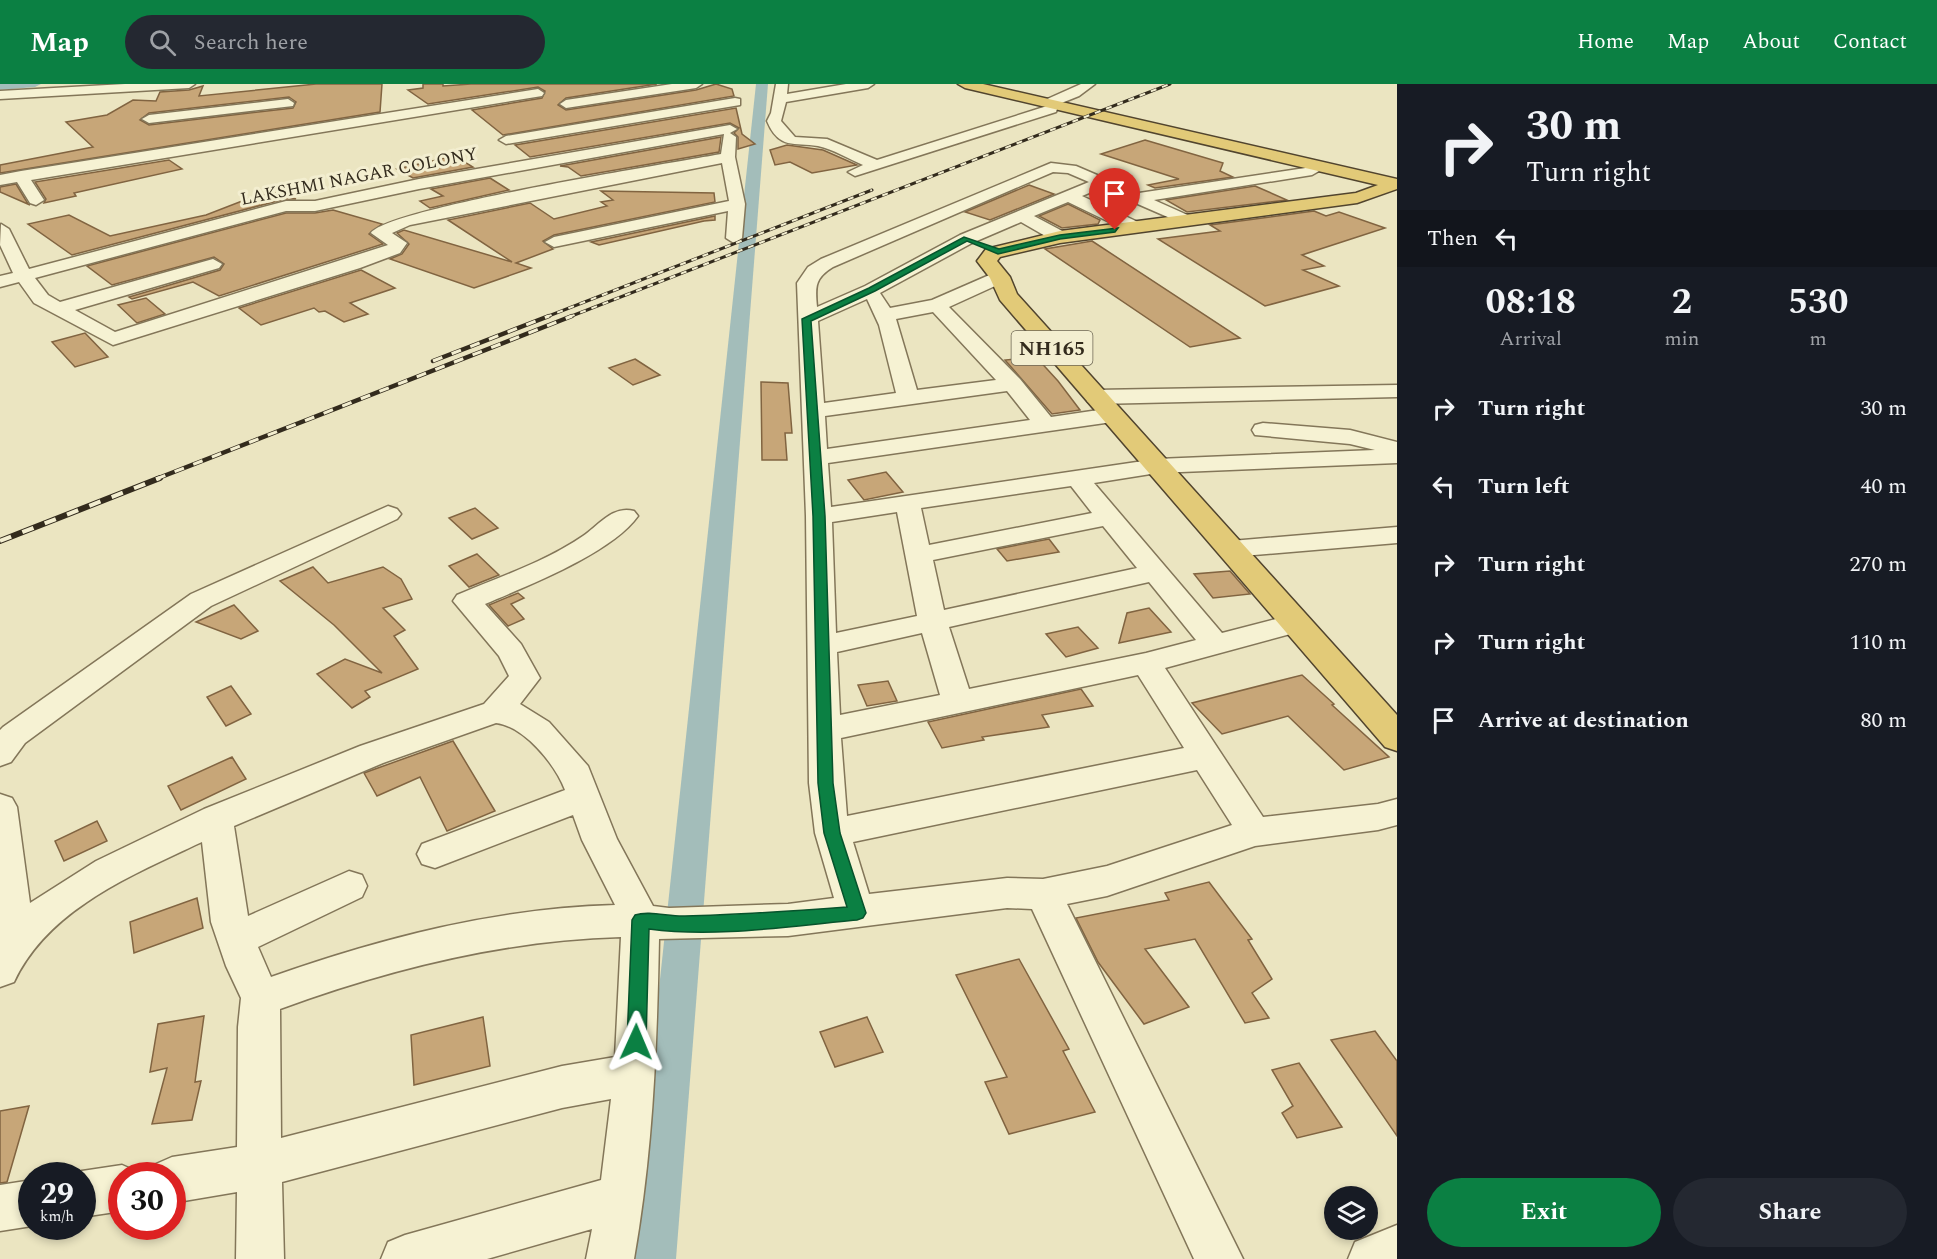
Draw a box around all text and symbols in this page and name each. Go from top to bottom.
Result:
search box [125,15,545,69]
text: Map [30,21,89,64]
icon: search [146,26,179,59]
text: Search here [194,26,308,59]
text: Home [1577,26,1634,58]
text: Map [1667,26,1709,58]
text: About [1742,26,1800,58]
text: Contact [1833,26,1907,58]
text: 30 m [1526,95,1621,158]
icon: right [1427,108,1505,186]
street label: LAKSHMI NAGAR COLONY [238,140,480,213]
text: Turn right [1526,152,1651,194]
pin [1089,168,1140,230]
icon: arrive [1098,177,1131,210]
text: Then [1427,222,1478,255]
icon: left [1490,222,1523,255]
text: 08:18 [1485,275,1576,330]
text: 2 [1672,275,1692,330]
text: 530 [1788,275,1848,330]
text: Arrival [1500,324,1562,354]
text: min [1664,324,1699,354]
text: m [1810,324,1827,354]
road number: NH165 [1012,331,1092,365]
icon: right [1427,392,1460,425]
text: Turn right [1478,392,1585,425]
text: 30 m [1861,392,1907,425]
icon: left [1427,470,1460,503]
text: Turn left [1478,470,1570,503]
text: 40 m [1861,470,1907,503]
icon: right [1427,548,1460,581]
text: Turn right [1478,548,1585,581]
text: 270 m [1850,548,1907,581]
icon: right [1427,626,1460,659]
text: Turn right [1478,626,1585,659]
text: 110 m [1850,626,1907,659]
icon: arrive [1427,704,1460,737]
text: Arrive at destination [1478,704,1689,737]
text: 80 m [1861,704,1907,737]
position arrow [604,1010,668,1074]
speed limit sign: 30 [108,1162,186,1240]
text: 29 [40,1171,74,1217]
button: Exit [1427,1178,1661,1247]
button: Share [1673,1178,1907,1247]
map controls [1324,1186,1378,1240]
button: layers [1324,1186,1378,1240]
text: km/h [40,1205,74,1228]

